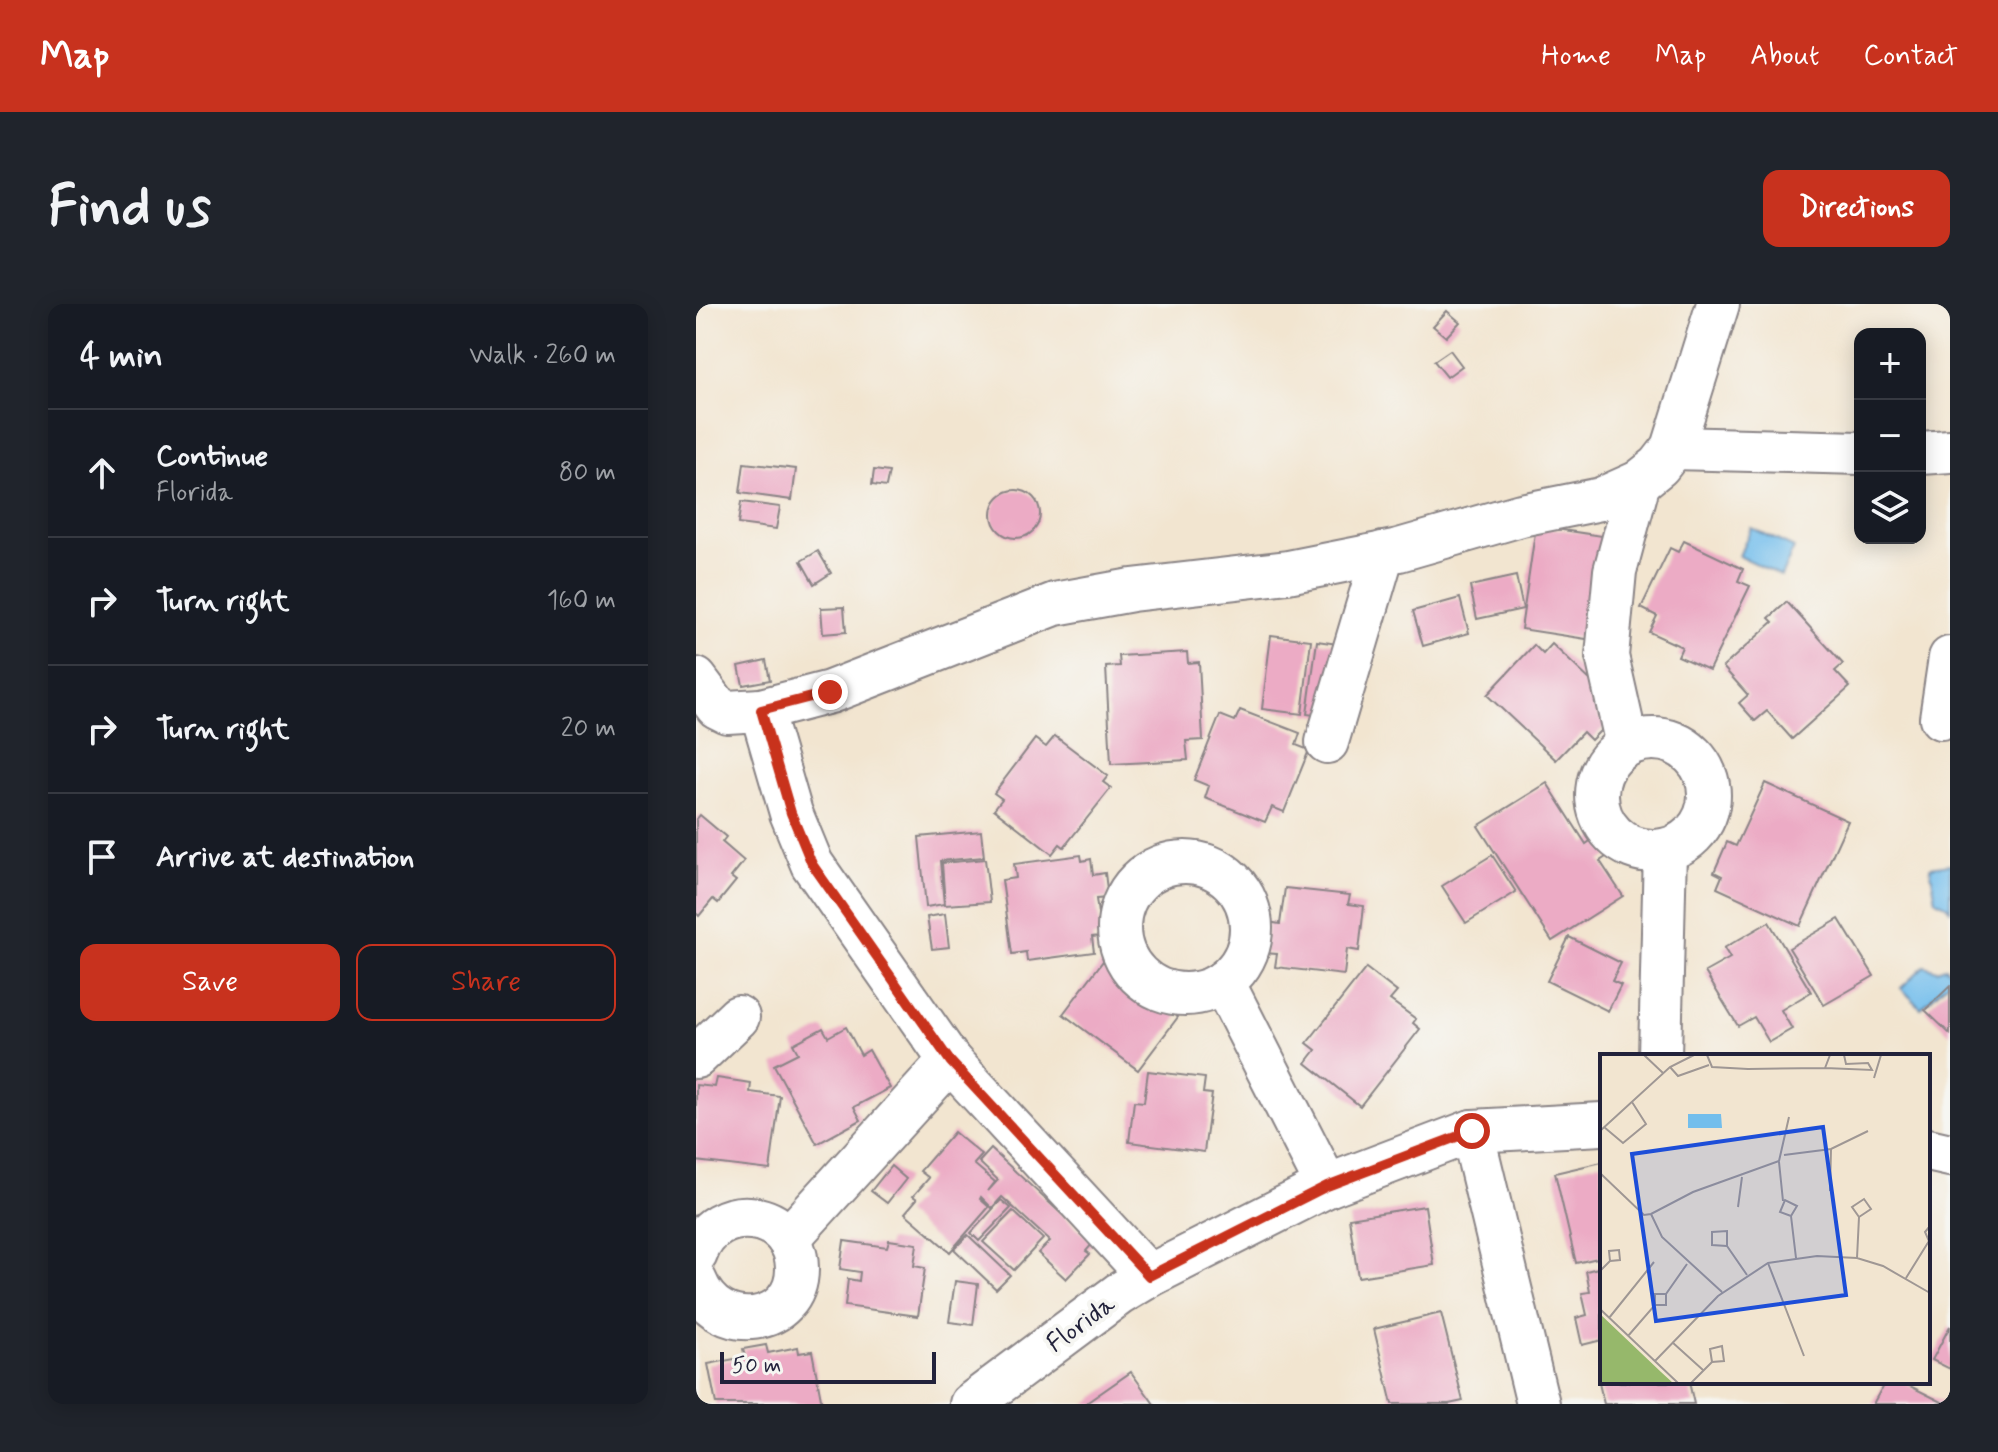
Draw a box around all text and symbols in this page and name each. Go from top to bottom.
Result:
text: Map [40,32,110,81]
text: Home [1541,38,1611,75]
text: Map [1655,38,1706,75]
text: About [1750,38,1819,75]
text: Contact [1863,38,1958,75]
button: Directions [1763,170,1950,247]
text: Find us [48,172,211,245]
map controls [1854,328,1926,544]
button: + [1854,328,1926,400]
text: 4 min [80,334,163,379]
text: Walk · 260 m [469,339,616,373]
button: − [1854,400,1926,472]
text: Continue [156,437,268,476]
icon: ahead [80,451,124,495]
text: 80 m [559,456,616,490]
button: layers [1854,472,1926,544]
text: Florida [156,476,233,510]
icon: right [80,579,124,623]
text: Turn right [156,582,289,621]
text: 160 m [547,584,616,618]
route end [812,674,848,710]
icon: right [80,707,124,751]
text: Turn right [156,710,289,749]
text: 20 m [561,712,616,746]
icon: arrive [80,835,124,879]
text: Arrive at destination [156,838,414,877]
button: Save [80,944,340,1021]
button: Share [356,944,616,1021]
inset map [1600,1054,1930,1384]
route start [1454,1113,1490,1149]
street label: Florida [1040,1288,1123,1361]
scale bar [720,1348,936,1384]
text: 50 m [732,1352,781,1380]

